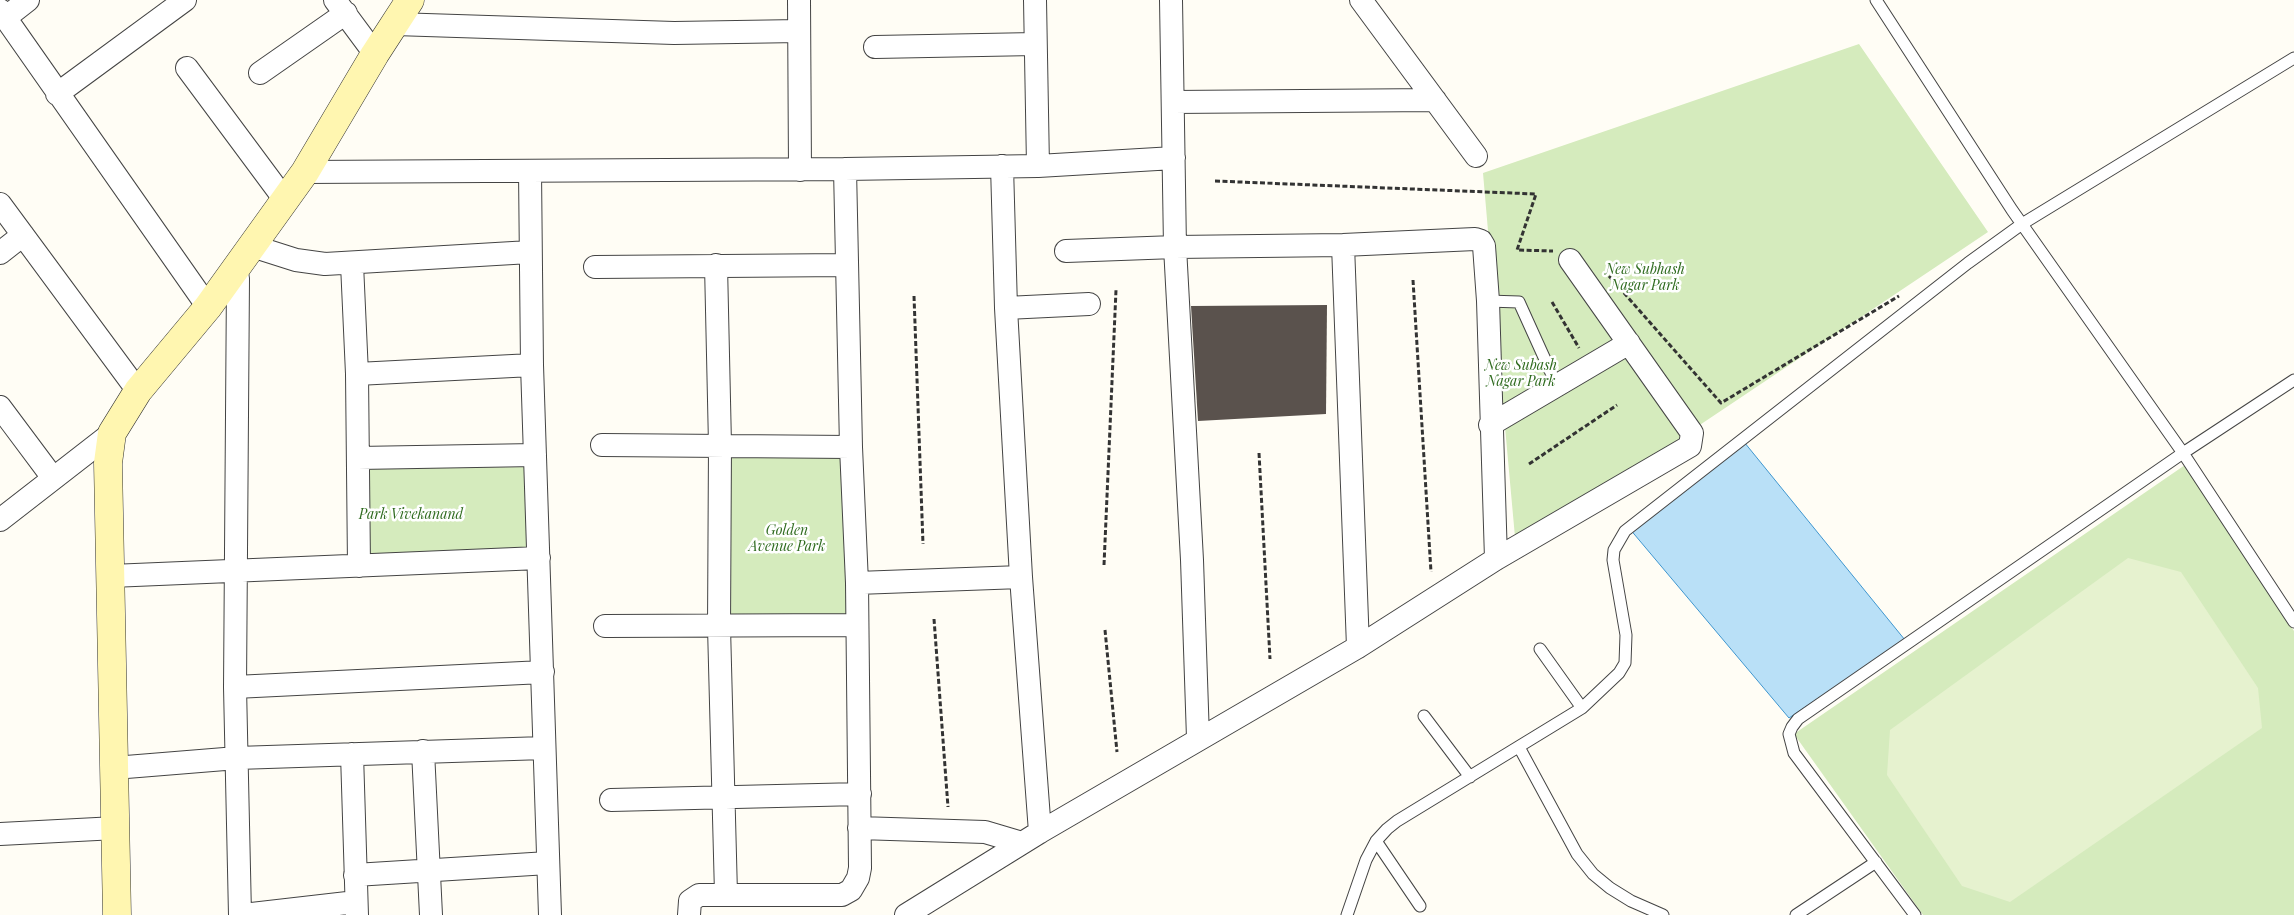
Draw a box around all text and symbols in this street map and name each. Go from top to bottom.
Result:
park label: New Subhash Nagar Park [1605,262,1685,294]
park label: New Subash Nagar Park [1485,358,1557,391]
park label: Park Vivekanand [359,507,463,523]
park label: Golden Avenue Park [749,523,825,556]

